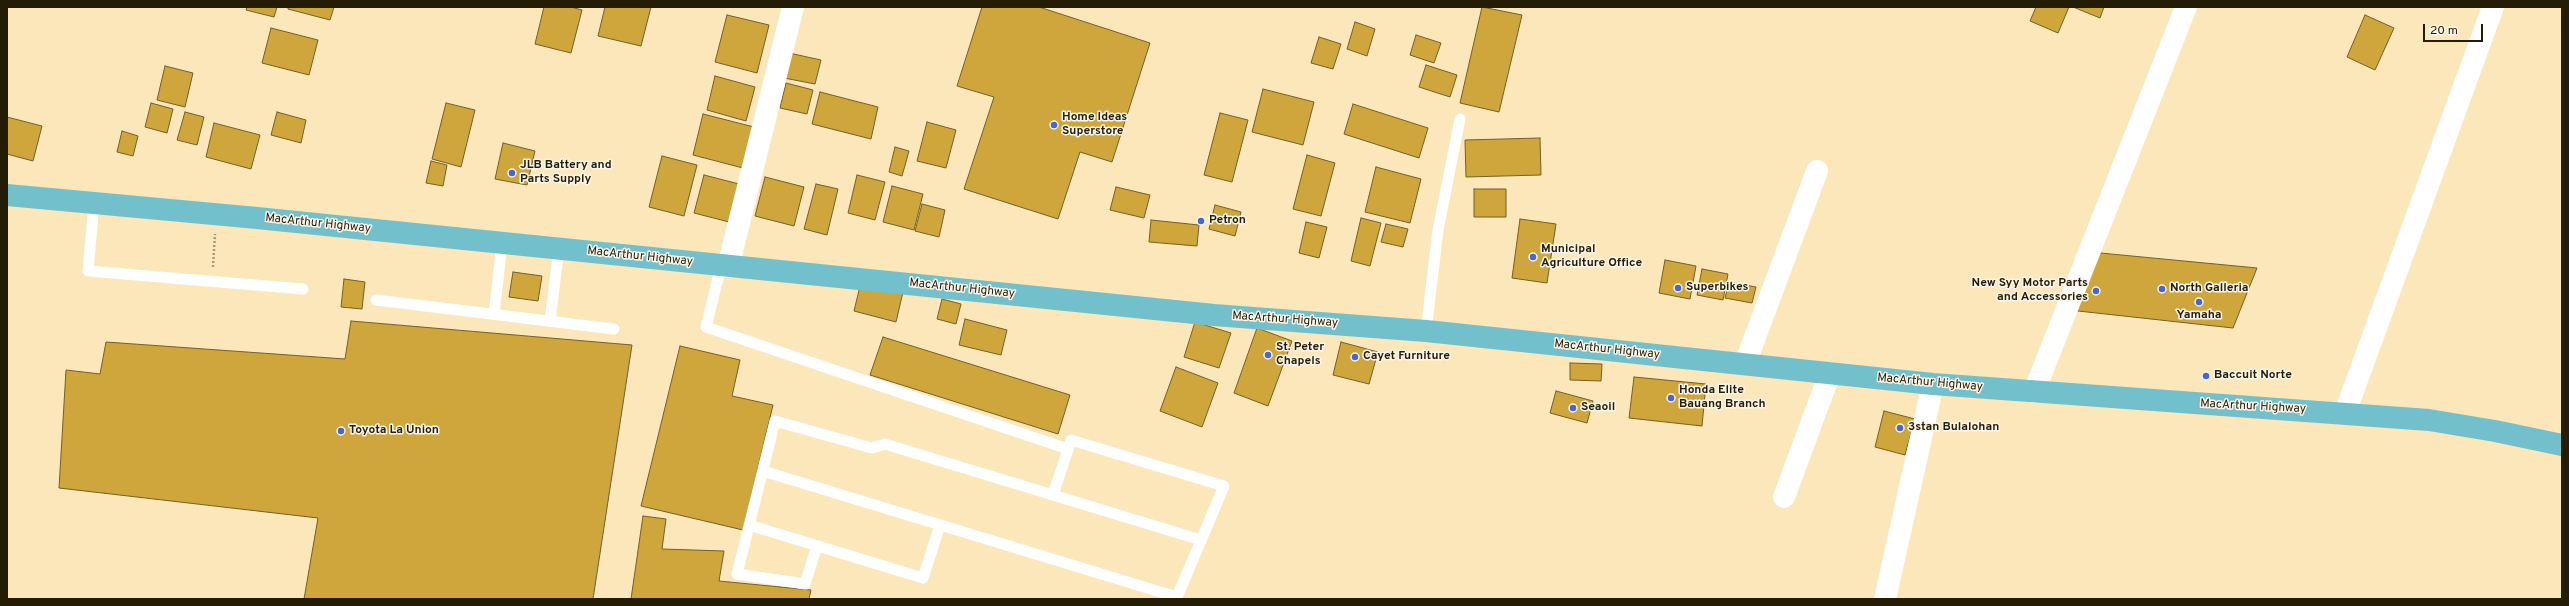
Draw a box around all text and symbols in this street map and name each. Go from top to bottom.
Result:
scale bar [2425,16,2485,42]
text: 20 m [2430,23,2458,39]
place label: Home Ideas Superstore [1062,111,1127,139]
marker: Home Ideas Superstore [1049,120,1059,130]
place label: JLB Battery and Parts Supply [520,159,612,187]
marker: JLB Battery and Parts Supply [507,168,517,178]
street label: MacArthur Highway [264,211,372,237]
place label: Petron [1209,214,1246,228]
marker: Petron [1196,216,1206,226]
place label: Municipal Agriculture Office [1541,243,1642,271]
street label: MacArthur Highway [586,244,694,270]
marker: Municipal Agriculture Office [1528,252,1538,262]
street label: MacArthur Highway [908,276,1016,302]
place label: New Syy Motor Parts and Accessories [1972,277,2088,305]
place label: Superbikes [1686,281,1748,295]
place label: North Galleria [2170,282,2249,296]
marker: Superbikes [1673,283,1683,293]
marker: North Galleria [2157,284,2167,294]
marker: New Syy Motor Parts and Accessories [2091,286,2101,296]
marker: Yamaha [2194,297,2204,307]
street label: MacArthur Highway [1232,309,1338,331]
place label: Yamaha [2176,309,2222,323]
street label: MacArthur Highway [1553,337,1661,363]
place label: St. Peter Chapels [1276,341,1324,369]
marker: St. Peter Chapels [1263,350,1273,360]
place label: Cayet Furniture [1363,350,1450,364]
marker: Cayet Furniture [1350,352,1360,362]
place label: Baccuit Norte [2214,369,2292,383]
street label: MacArthur Highway [1877,371,1983,395]
marker: Baccuit Norte [2201,371,2211,381]
place label: Honda Elite Bauang Branch [1679,384,1766,412]
marker: Honda Elite Bauang Branch [1666,393,1676,403]
street label: MacArthur Highway [2200,397,2306,417]
place label: Seaoil [1581,401,1615,415]
marker: Seaoil [1568,403,1578,413]
place label: 3stan Bulalohan [1908,421,1999,435]
marker: 3stan Bulalohan [1895,423,1905,433]
place label: Toyota La Union [349,424,439,438]
marker: Toyota La Union [336,426,346,436]

